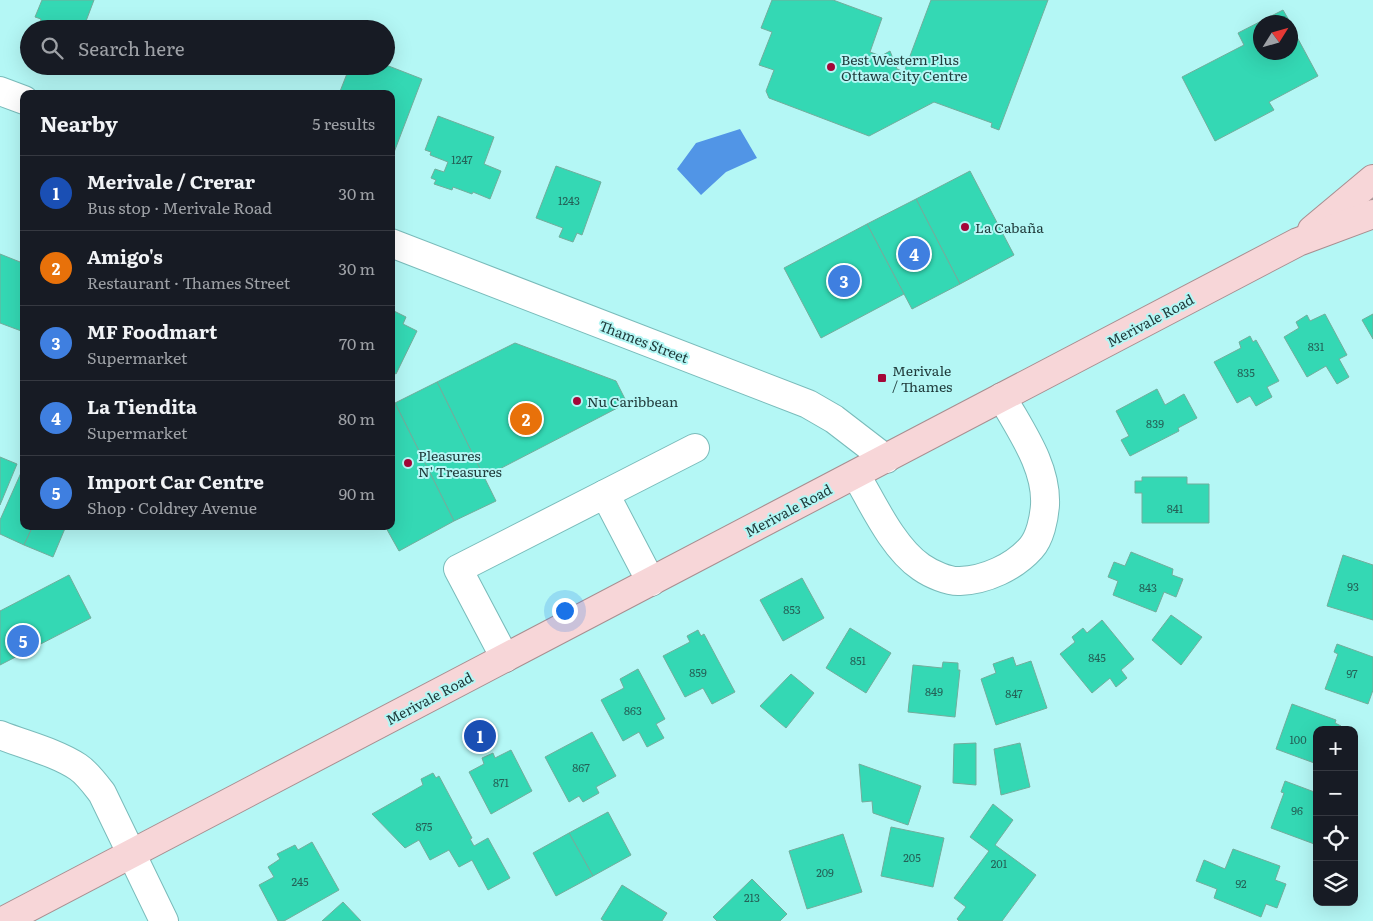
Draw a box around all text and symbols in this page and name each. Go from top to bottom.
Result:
north arrow [1253,15,1298,60]
search box [20,20,395,75]
icon: search [38,34,66,62]
text: Search here [78,34,185,62]
place label: Best Western Plus Ottawa City Centre [841,49,967,85]
marker: Best Western Plus Ottawa City Centre [825,61,837,73]
text: Nearby [40,107,118,138]
text: 5 results [312,111,375,135]
house number: 1247 [451,151,473,167]
text: Merivale / Crerar [87,167,255,195]
text: 1 [53,181,59,205]
text: 30 m [338,181,375,205]
house number: 1243 [558,192,580,208]
text: Bus stop · Merivale Road [87,195,272,219]
place label: La Cabaña [975,217,1044,237]
marker: La Cabaña [959,221,971,233]
pin: 4 [898,235,930,273]
text: Amigo's [87,242,163,270]
text: 2 [52,256,60,280]
text: 30 m [338,256,375,280]
pin: 3 [828,262,860,300]
text: Restaurant · Thames Street [87,270,290,294]
street label: Merivale Road [1103,288,1197,351]
street label: Thames Street [596,315,692,367]
text: MF Foodmart [87,317,217,345]
text: 3 [52,331,60,355]
text: 70 m [339,331,375,355]
house number: 831 [1308,338,1325,354]
text: Supermarket [87,345,187,369]
place label: Merivale / Thames [892,360,952,396]
house number: 835 [1237,364,1255,380]
marker: Merivale / Thames [876,372,888,384]
place label: Nu Caribbean [587,391,678,411]
text: La Tiendita [87,392,197,420]
marker: Nu Caribbean [571,395,583,407]
pin: 2 [510,400,542,438]
text: 4 [51,406,61,430]
text: 80 m [338,406,375,430]
house number: 839 [1146,415,1164,431]
text: Supermarket [87,420,187,444]
place label: Pleasures N' Treasures [418,445,502,481]
marker: Pleasures N' Treasures [402,457,414,469]
text: Import Car Centre [87,467,264,495]
street label: Merivale Road [741,478,835,541]
text: 5 [52,481,60,505]
text: 90 m [339,481,375,505]
text: Shop · Coldrey Avenue [87,495,257,519]
house number: 841 [1167,500,1184,516]
house number: 93 [1347,578,1359,594]
house number: 843 [1139,579,1157,595]
your location [552,598,578,624]
house number: 853 [783,601,801,617]
pin: 5 [7,622,39,660]
house number: 845 [1088,649,1106,665]
house number: 851 [850,652,867,668]
house number: 859 [689,664,707,680]
house number: 97 [1346,665,1358,681]
street label: Merivale Road [382,666,476,729]
house number: 849 [925,683,943,699]
house number: 847 [1005,685,1023,701]
house number: 863 [624,702,642,718]
pin: 1 [464,717,496,755]
map controls [1313,726,1358,906]
button: + [1313,726,1358,771]
house number: 100 [1289,731,1307,747]
house number: 867 [572,759,590,775]
button: − [1313,771,1358,816]
house number: 871 [493,774,510,790]
house number: 96 [1291,802,1303,818]
button: locate [1313,816,1358,861]
house number: 875 [416,818,433,834]
house number: 205 [903,849,921,865]
house number: 201 [991,855,1008,871]
button: layers [1313,861,1358,906]
house number: 209 [816,864,834,880]
house number: 245 [291,873,309,889]
house number: 92 [1235,875,1247,891]
house number: 213 [744,889,760,905]

